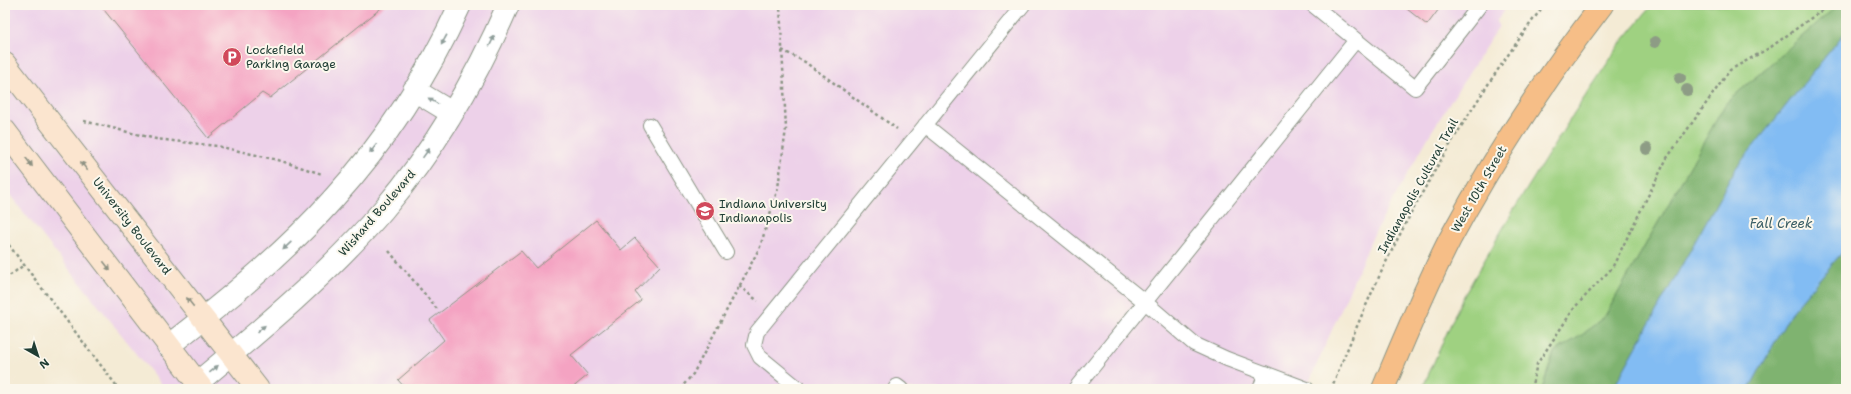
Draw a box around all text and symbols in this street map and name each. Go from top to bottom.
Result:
one-way arrow [441,35,447,46]
one-way arrow [489,36,495,47]
place label: Lockefield Parking Garage [246,42,336,72]
parking icon: Lockefield Parking Garage [221,46,243,68]
one-way arrow [427,98,439,105]
street label: Indianapolis Cultural Trail [1374,115,1462,256]
street label: West 10th Street [1448,143,1510,235]
one-way arrow [369,144,377,155]
one-way arrow [422,148,430,159]
one-way arrow [24,157,33,168]
one-way arrow [80,160,89,171]
street label: Wishard Boulevard [335,166,419,260]
street label: University Boulevard [89,174,175,278]
place label: Indiana University Indianapolis [719,196,827,226]
school or university icon: Indiana University Indianapolis [694,200,716,222]
water label: Fall Creek [1750,215,1813,232]
one-way arrow [282,241,291,250]
one-way arrow [103,260,112,271]
one-way arrow [186,296,194,307]
one-way arrow [255,324,266,333]
north arrow [18,336,58,376]
text: N [36,355,52,372]
one-way arrow [209,364,220,373]

